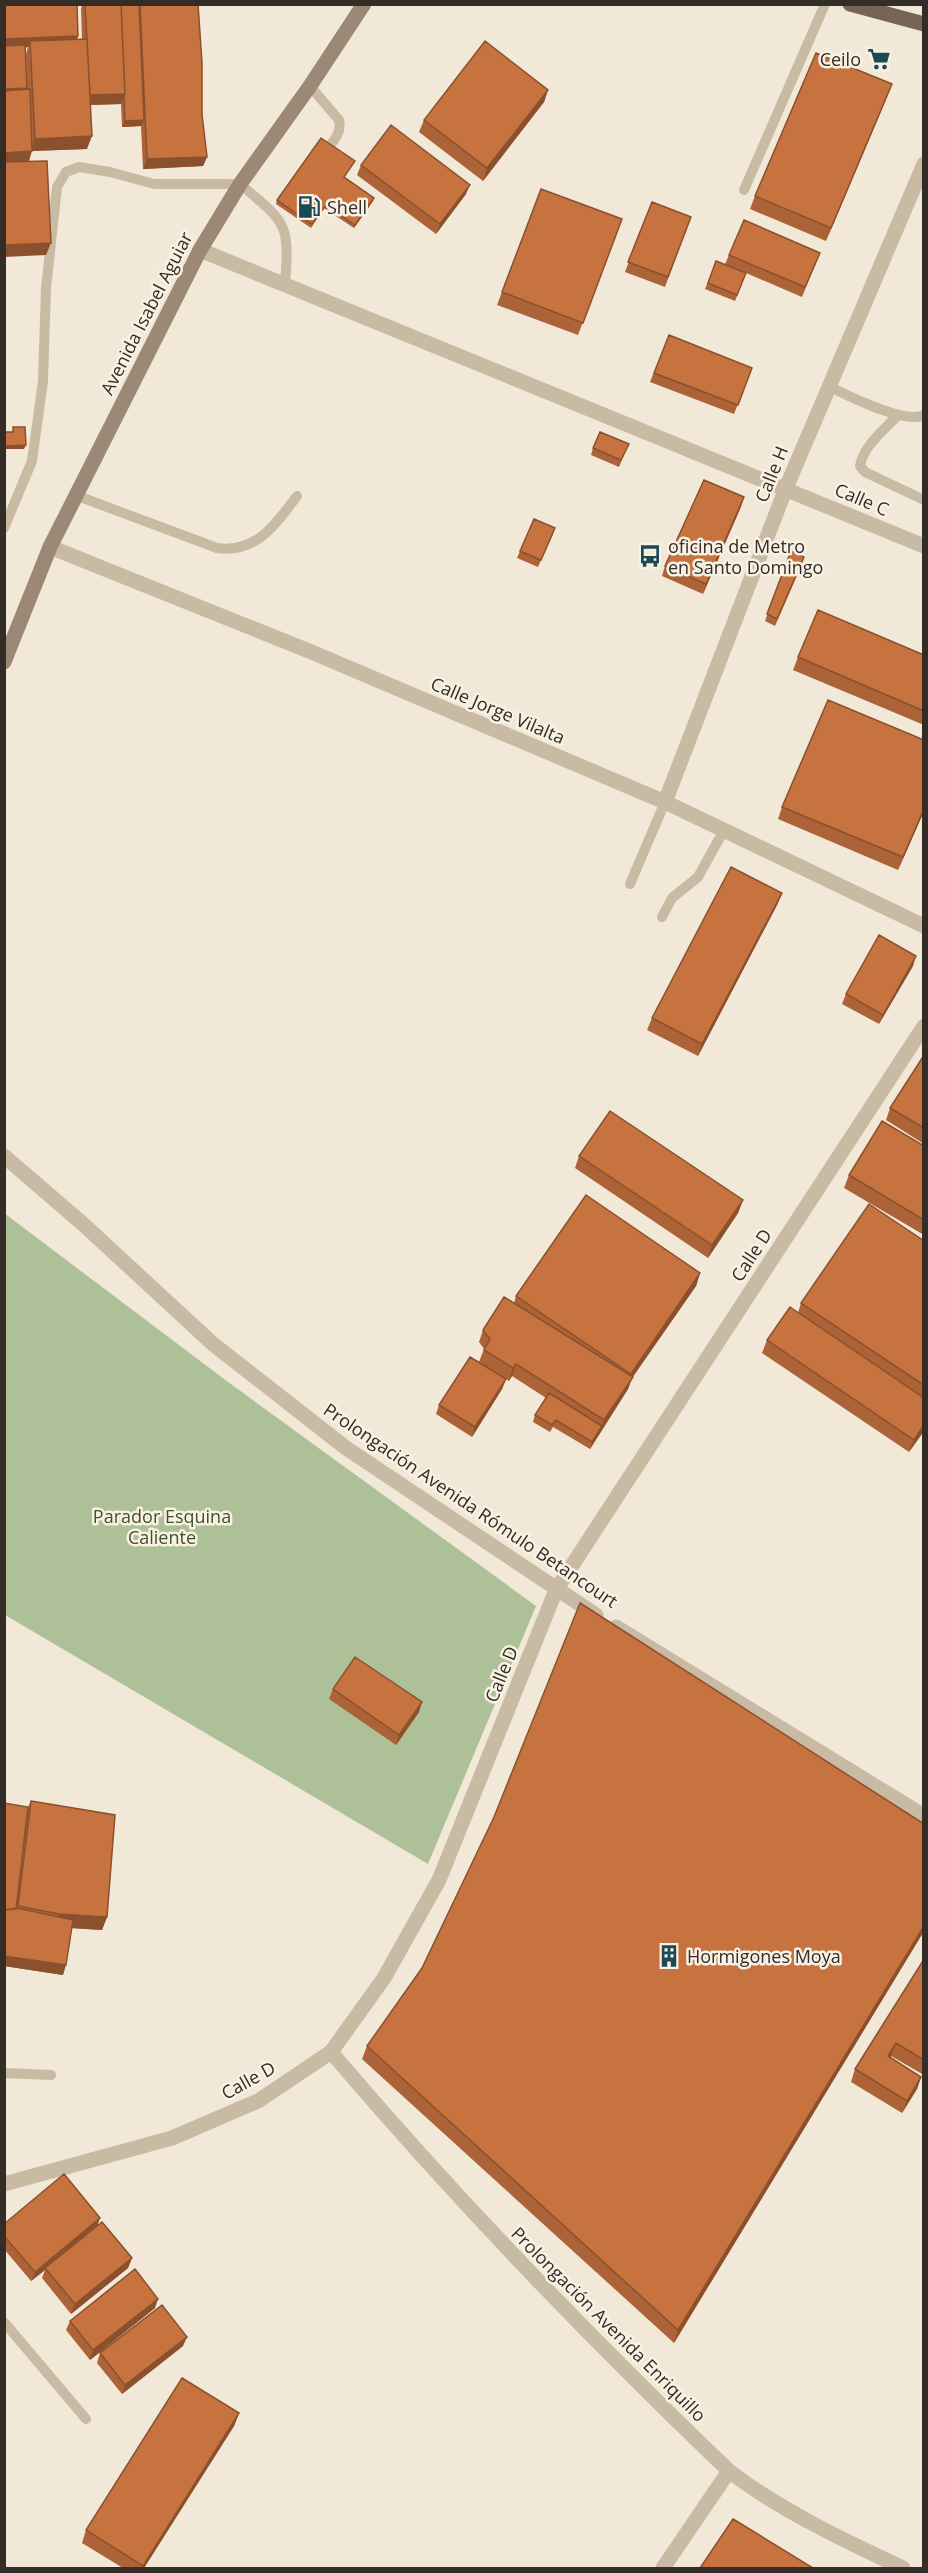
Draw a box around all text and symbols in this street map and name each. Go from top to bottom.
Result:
supermarket icon: Ceilo [866,46,892,72]
place label: Ceilo [820,47,861,71]
fuel station icon: Shell [296,194,322,220]
place label: Shell [327,195,367,219]
street label: Avenida Isabel Aguiar [94,227,198,399]
street label: Calle H [749,442,793,506]
street label: Calle C [831,477,893,521]
place label: oficina de Metro en Santo Domingo [668,534,823,579]
bus stop icon: oficina de Metro en Santo Domingo [637,543,663,569]
street label: Calle Jorge Vilalta [427,671,569,749]
street label: Calle D [725,1224,777,1286]
street label: Prolongación Avenida Rómulo Betancourt [319,1397,623,1613]
park label: Parador Esquina Caliente [93,1504,231,1549]
street label: Calle D [479,1642,523,1706]
building icon: Hormigones Moya [656,1943,682,1969]
place label: Hormigones Moya [687,1944,841,1968]
street label: Calle D [217,2055,279,2105]
street label: Prolongación Avenida Enriquillo [506,2221,712,2427]

